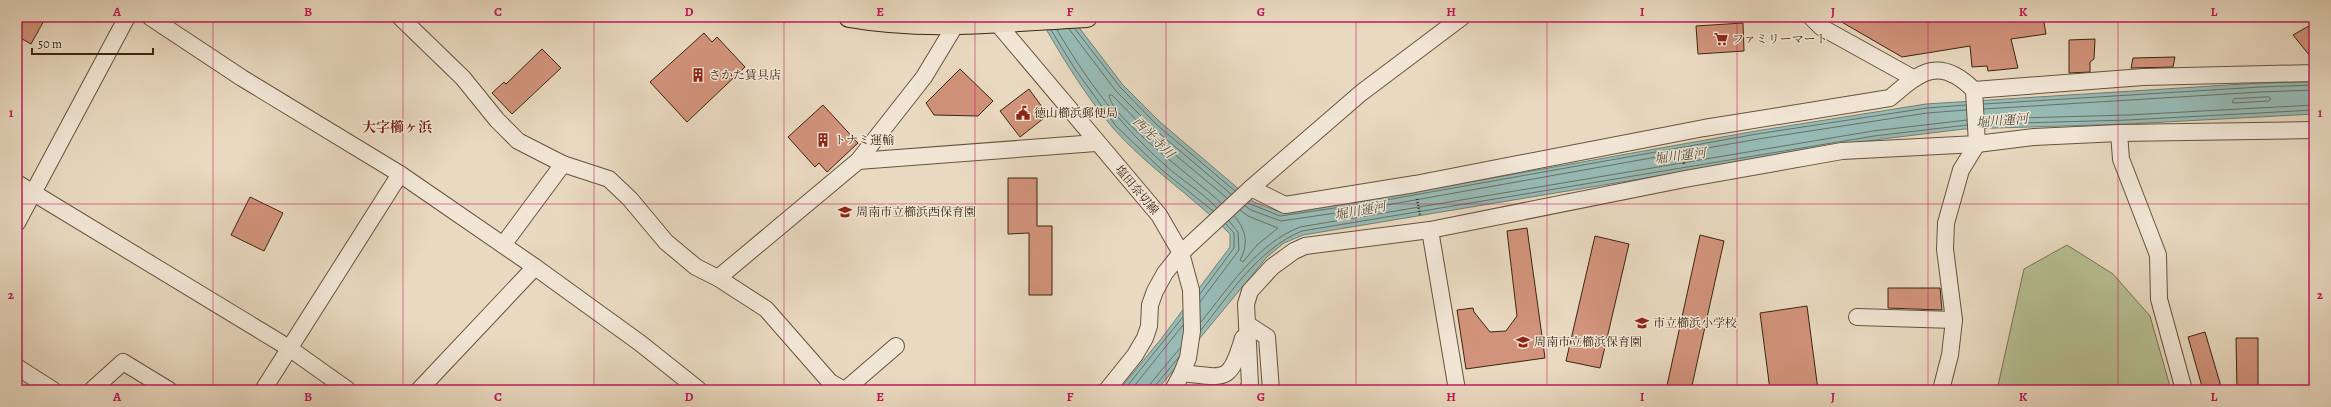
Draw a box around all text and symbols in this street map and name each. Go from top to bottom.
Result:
text: A [112,3,122,20]
text: B [304,3,312,20]
text: C [494,3,502,20]
text: D [684,3,694,20]
text: E [876,3,884,20]
text: F [1067,3,1074,20]
text: G [1257,3,1265,20]
text: H [1446,3,1456,20]
text: I [1640,3,1645,20]
text: J [1831,3,1835,20]
text: K [2019,3,2028,20]
text: L [2211,3,2218,20]
scale bar [32,30,153,56]
supermarket icon: ファミリーマート [1713,31,1729,47]
place label: ファミリーマート [1732,31,1828,47]
text: 50 m [38,36,62,52]
building icon: さかた賃具店 [690,67,706,83]
place label: さかた賃具店 [709,67,781,83]
text: 1 [9,104,14,121]
text: 1 [2318,104,2323,121]
public building icon: 徳山櫛浜郵便局 [1015,105,1031,121]
place label: 徳山櫛浜郵便局 [1034,105,1118,121]
water label: 堀川運河 [1975,110,2031,131]
water label: 西光寺川 [1129,113,1179,163]
district label: 大字櫛ヶ浜 [362,118,433,137]
building icon: トナミ運輸 [815,132,831,148]
place label: トナミ運輸 [834,132,894,148]
water label: 堀川運河 [1653,144,1709,167]
street label: 塩田奈切線 [1112,162,1162,218]
water label: 堀川運河 [1333,197,1389,224]
school or university icon: 周南市立櫛浜西保育園 [837,204,853,220]
place label: 周南市立櫛浜西保育園 [856,204,976,220]
text: 2 [8,286,15,303]
text: 2 [2317,286,2324,303]
school or university icon: 市立櫛浜小学校 [1634,315,1650,331]
place label: 市立櫛浜小学校 [1653,315,1737,331]
school or university icon: 周南市立櫛浜保育園 [1515,334,1531,350]
place label: 周南市立櫛浜保育園 [1534,334,1642,350]
text: A [112,388,122,405]
text: B [304,388,312,405]
text: C [494,388,502,405]
text: D [684,388,694,405]
text: E [876,388,884,405]
text: F [1067,388,1074,405]
text: G [1257,388,1265,405]
text: H [1446,388,1456,405]
text: I [1640,388,1645,405]
text: J [1831,388,1835,405]
text: K [2019,388,2028,405]
text: L [2211,388,2218,405]

